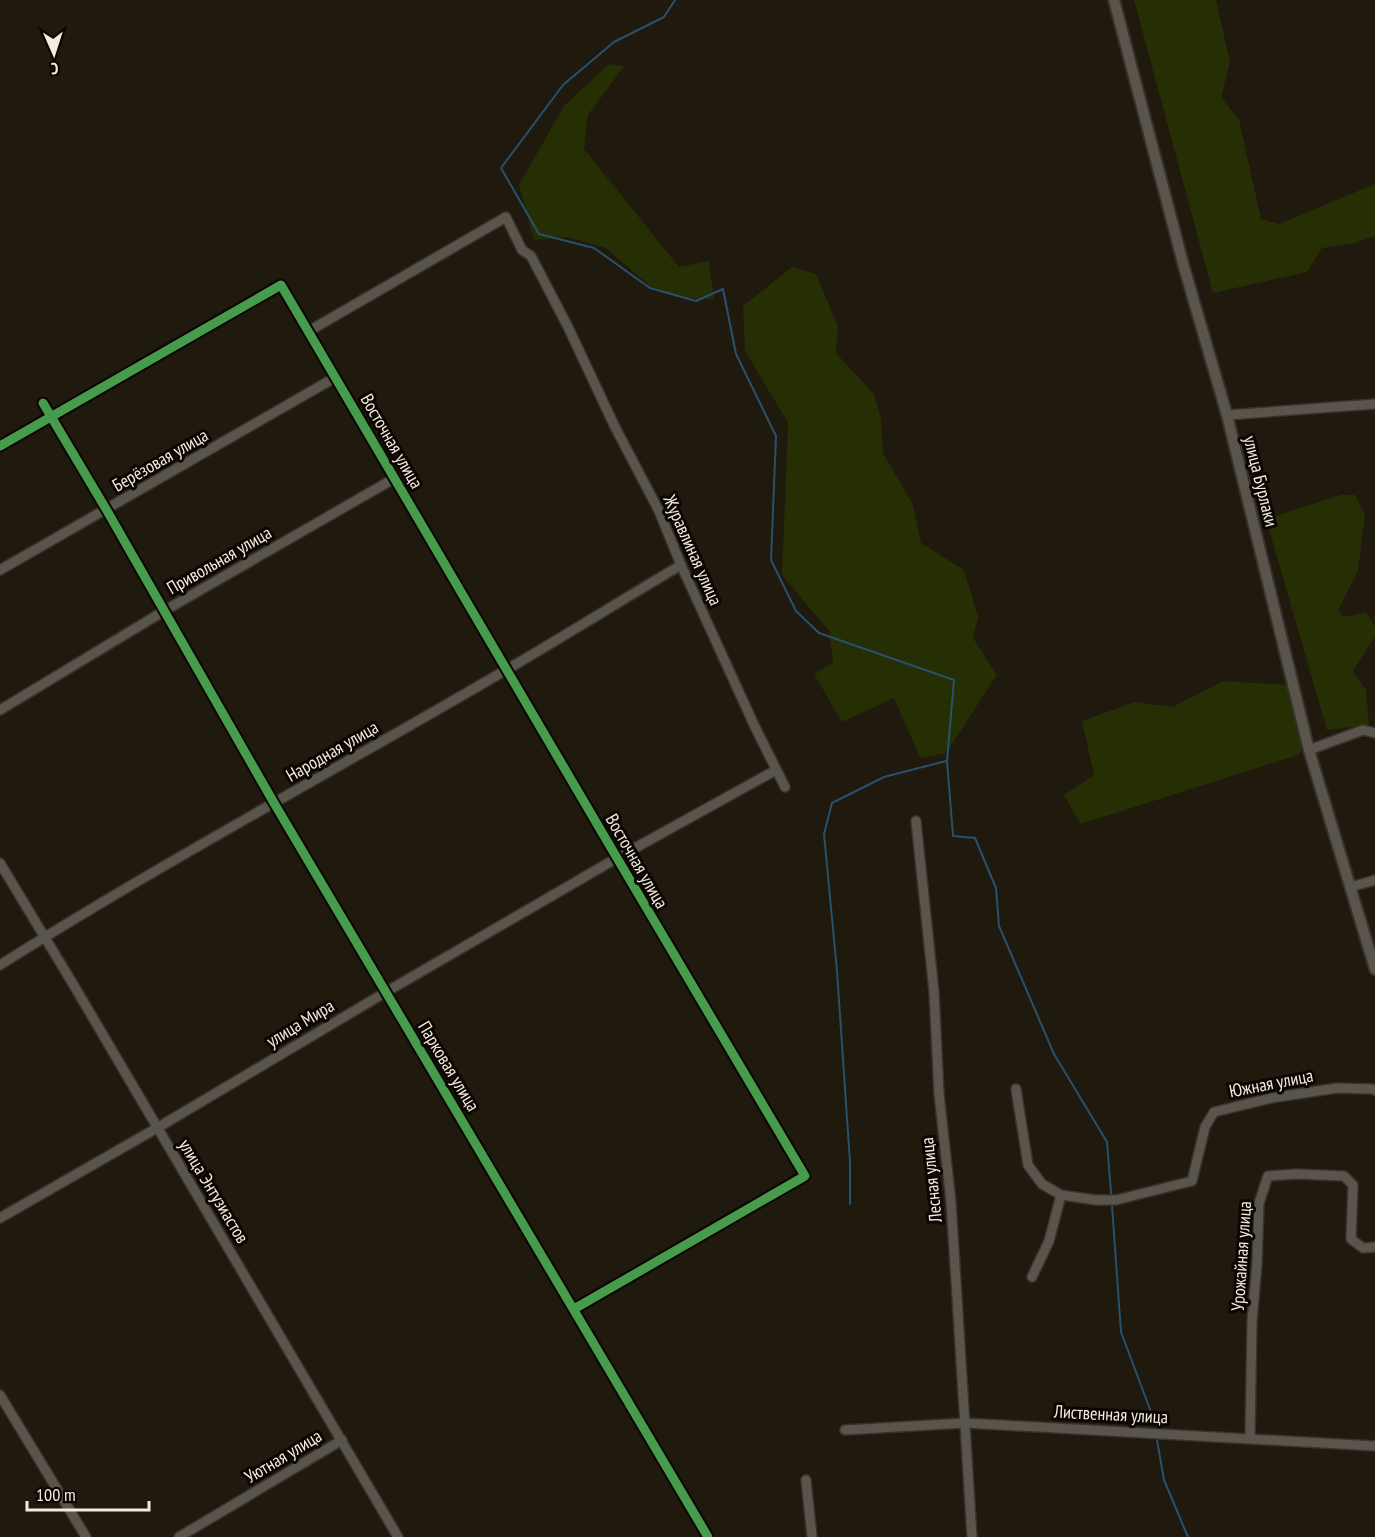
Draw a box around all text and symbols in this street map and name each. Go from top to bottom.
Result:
north arrow [24,24,84,84]
text: С [50,59,59,79]
street label: Восточная улица [356,390,428,492]
street label: Берёзовая улица [108,423,212,497]
street label: улица Бурлаки [1239,433,1283,529]
street label: Журавлиная улица [658,490,728,609]
street label: Привольная улица [163,521,275,599]
street label: Народная улица [282,715,382,787]
street label: Восточная улица [601,810,673,912]
street label: улица Мира [262,994,338,1052]
street label: Парковая улица [413,1017,485,1115]
street label: Южная улица [1227,1064,1315,1102]
street label: улица Энтузиастов [174,1135,254,1247]
street label: Лесная улица [915,1136,947,1225]
street label: Урожайная улица [1226,1200,1256,1312]
street label: Лиственная улица [1052,1399,1169,1428]
street label: Уютная улица [240,1424,326,1488]
scale bar [27,1474,148,1512]
text: 100 m [36,1483,76,1506]

